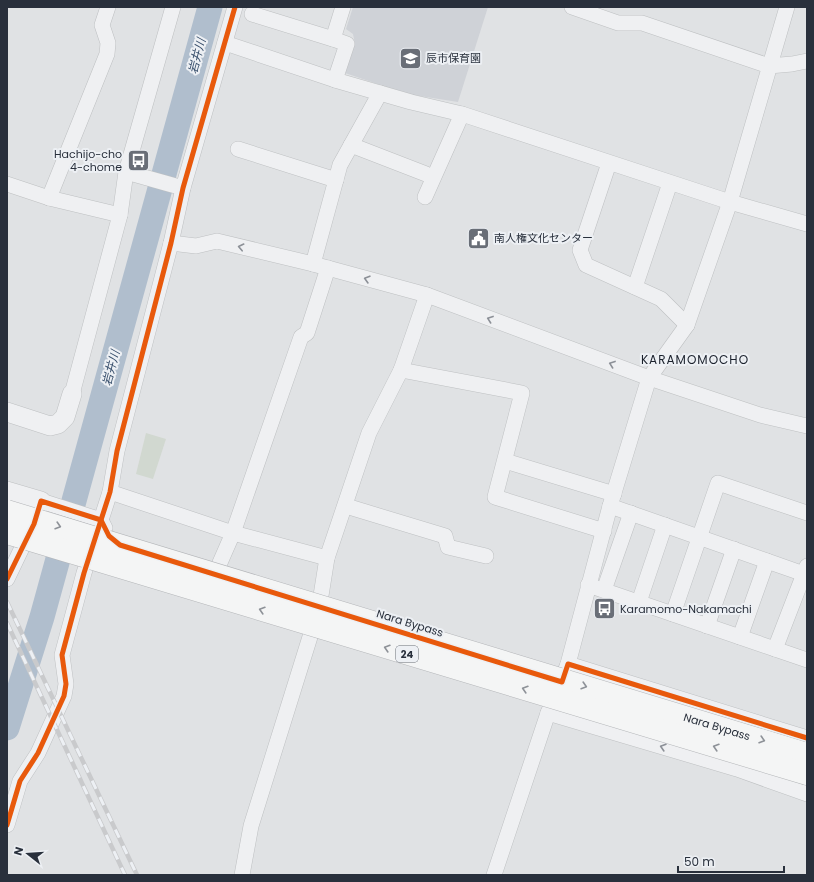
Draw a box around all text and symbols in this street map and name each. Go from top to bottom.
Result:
water label: 岩井川 [184,34,210,75]
school or university icon: 辰市保育園 [398,45,424,71]
place label: 辰市保育園 [426,50,481,66]
place label: Hachijo-cho 4-chome [54,146,122,175]
bus stop icon: Hachijo-cho 4-chome [125,147,151,173]
public building icon: 南人権文化センター [466,225,492,251]
place label: 南人権文化センター [494,230,593,246]
one-way arrow [238,243,244,251]
one-way arrow [363,275,370,284]
one-way arrow [487,315,494,324]
water label: 岩井川 [98,346,124,387]
district label: KARAMOMOCHO [641,351,749,368]
one-way arrow [609,361,616,369]
one-way arrow [54,521,61,530]
bus stop icon: Karamomo-Nakamachi [592,596,618,622]
place label: Karamomo-Nakamachi [620,601,752,617]
street label: Nara Bypass [375,605,446,641]
one-way arrow [259,606,266,615]
one-way arrow [383,644,390,653]
road number: 24 [396,646,418,662]
one-way arrow [580,681,587,690]
one-way arrow [521,685,528,694]
street label: Nara Bypass [682,709,753,744]
one-way arrow [758,735,765,744]
one-way arrow [660,743,667,752]
one-way arrow [713,743,720,752]
north arrow [8,834,48,874]
text: N [10,845,27,857]
scale bar [678,848,784,874]
text: 50 m [684,853,715,870]

